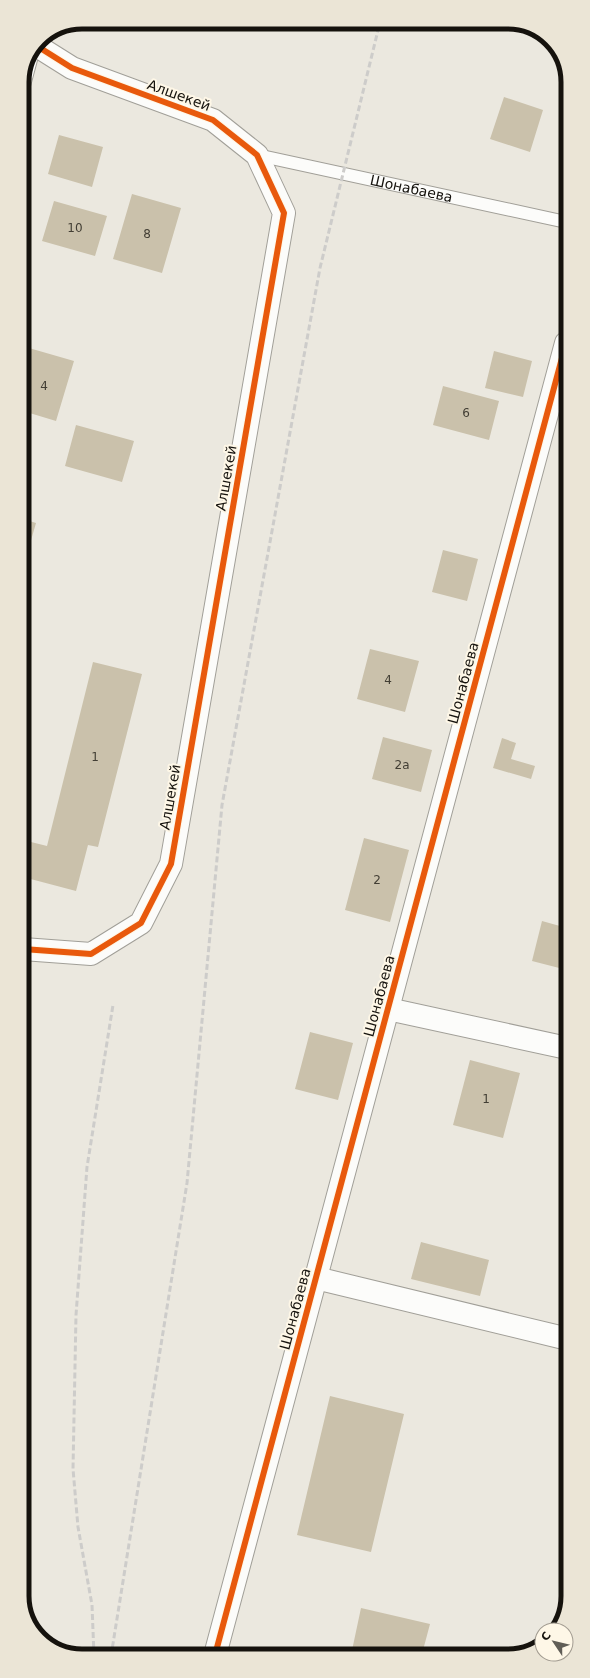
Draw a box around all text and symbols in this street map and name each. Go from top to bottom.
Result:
street label: Алшекей [145,76,213,114]
street label: Шонабаева [369,172,454,205]
house number: 10 [67,221,83,235]
house number: 8 [143,227,151,241]
house number: 4 [40,379,48,393]
house number: 6 [462,406,470,420]
street label: Алшекей [212,444,240,512]
street label: Шонабаева [444,640,482,726]
house number: 4 [384,673,392,687]
house number: 1 [91,750,99,764]
house number: 2а [395,758,410,772]
street label: Алшекей [156,763,184,831]
house number: 2 [373,873,381,887]
street label: Шонабаева [360,953,398,1039]
house number: 1 [482,1092,490,1106]
street label: Шонабаева [276,1266,314,1352]
north arrow [534,1622,574,1662]
text: С [539,1630,554,1644]

